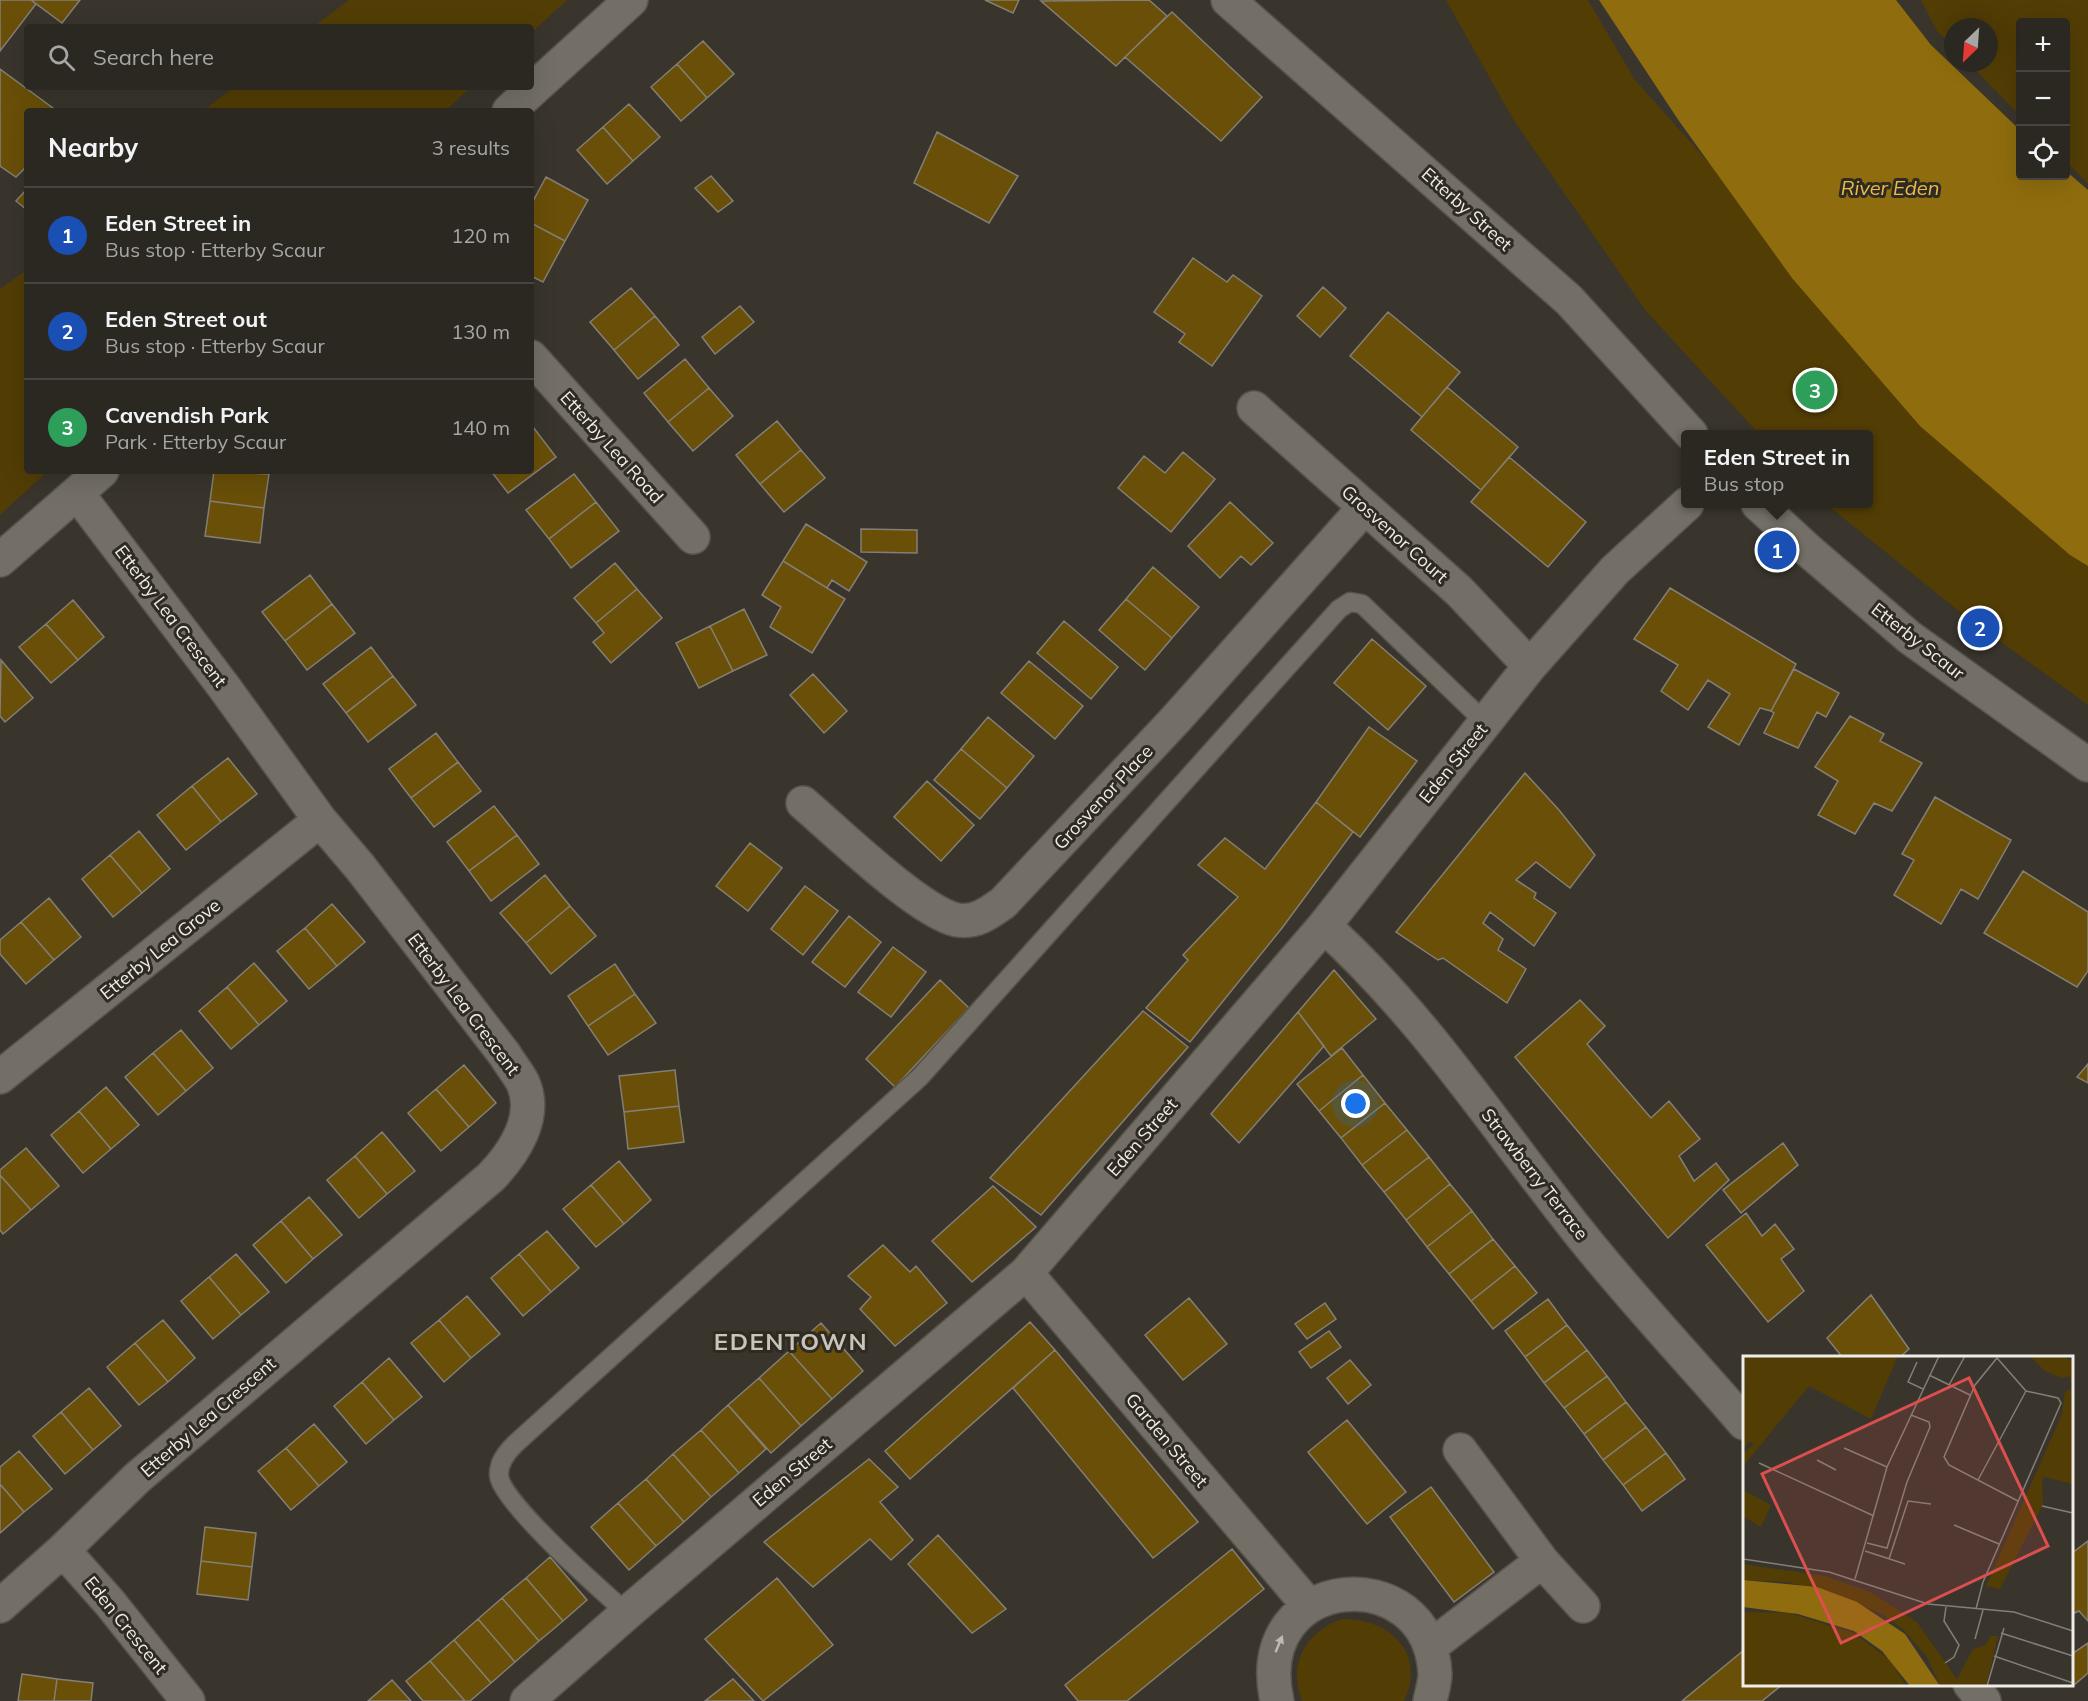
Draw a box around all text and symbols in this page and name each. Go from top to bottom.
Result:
north arrow [1944,18,1998,72]
map controls [2016,18,2070,180]
button: + [2016,18,2070,72]
search box [24,24,534,90]
icon: search [45,41,78,74]
text: Search here [93,43,214,71]
button: − [2016,72,2070,126]
button: locate [2016,126,2070,180]
text: Nearby [48,131,138,164]
text: 3 results [432,135,510,160]
street label: Etterby Street [1417,162,1517,256]
water label: River Eden [1841,175,1939,200]
text: Eden Street in [105,209,251,237]
text: 1 [62,223,74,248]
text: 120 m [451,223,510,248]
text: Bus stop · Etterby Scaur [105,237,325,262]
text: Eden Street out [105,305,267,333]
text: 2 [62,319,74,344]
text: 130 m [451,319,510,344]
text: Bus stop · Etterby Scaur [105,333,325,358]
pin: 3 [1796,368,1834,412]
street label: Etterby Lea Road [556,386,668,508]
text: Cavendish Park [105,401,269,429]
text: 3 [62,415,74,440]
text: 140 m [451,415,510,440]
text: Park · Etterby Scaur [105,429,286,454]
popup [1681,430,1873,508]
text: Eden Street in [1704,443,1850,471]
text: Bus stop [1704,471,1784,496]
street label: Grosvenor Court [1337,480,1453,588]
pin: 1 [1758,528,1796,572]
street label: Etterby Lea Crescent [110,540,232,692]
street label: Etterby Scaur [1867,598,1969,685]
pin: 2 [1960,606,2000,650]
street label: Eden Street [1414,718,1492,808]
street label: Grosvenor Place [1048,740,1158,854]
street label: Etterby Lea Grove [95,894,225,1004]
street label: Etterby Lea Crescent [403,928,525,1080]
your location [1341,1089,1370,1118]
street label: Eden Street [1102,1093,1182,1181]
street label: Strawberry Terrace [1477,1104,1593,1244]
district label: EDENTOWN [714,1326,868,1356]
street label: Etterby Lea Crescent [136,1352,280,1482]
inset map [1743,1356,2073,1686]
street label: Garden Street [1121,1388,1213,1492]
street label: Eden Street [748,1432,836,1512]
street label: Eden Crescent [80,1571,172,1679]
one-way arrow [1274,1635,1284,1653]

